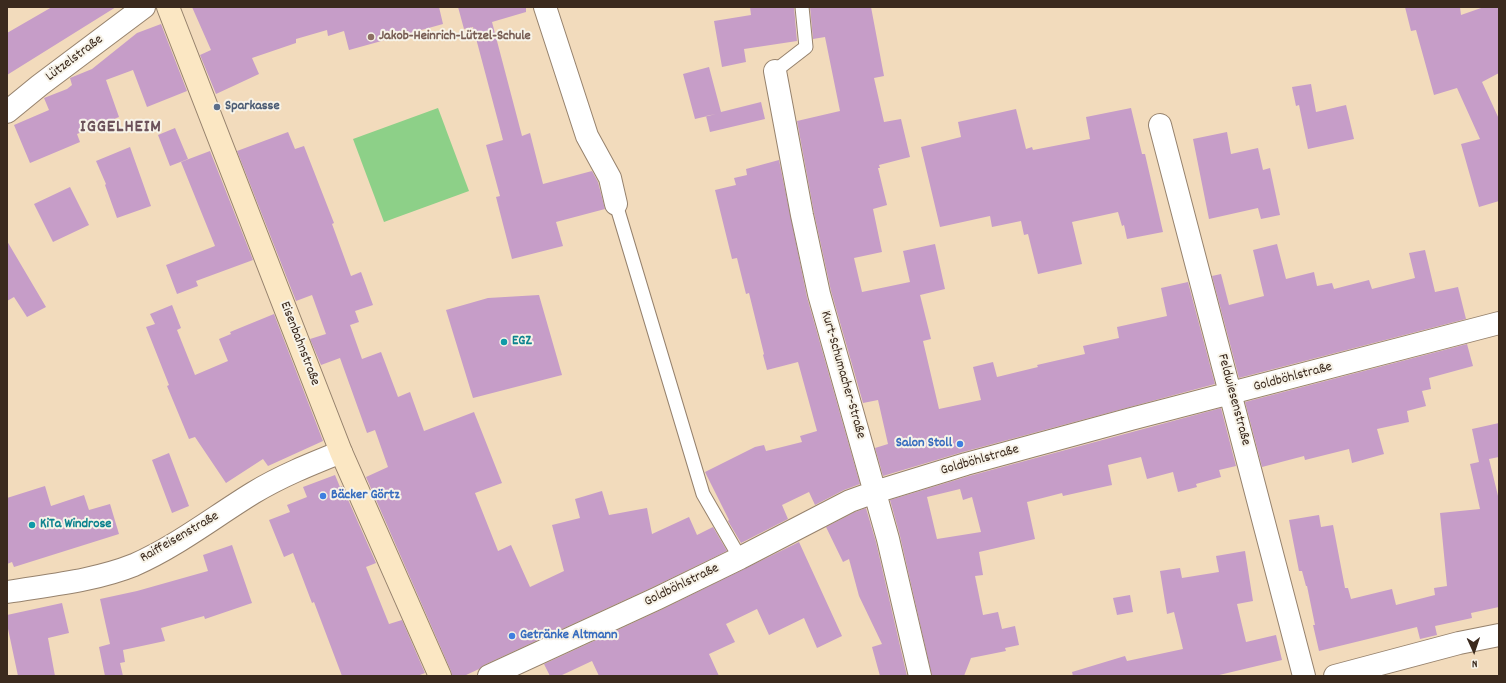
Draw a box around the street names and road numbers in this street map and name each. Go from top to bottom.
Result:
street label: Lützelstraße [43,32,107,86]
street label: Eisenbahnstraße [275,300,323,388]
street label: Kurt-Schumacher-Straße [816,309,868,441]
street label: Feldwiesenstraße [1213,352,1253,448]
street label: Goldböhlstraße [1252,359,1334,397]
street label: Goldböhlstraße [939,442,1021,480]
street label: Raiffeisenstraße [138,509,222,567]
street label: Goldböhlstraße [642,561,722,611]

